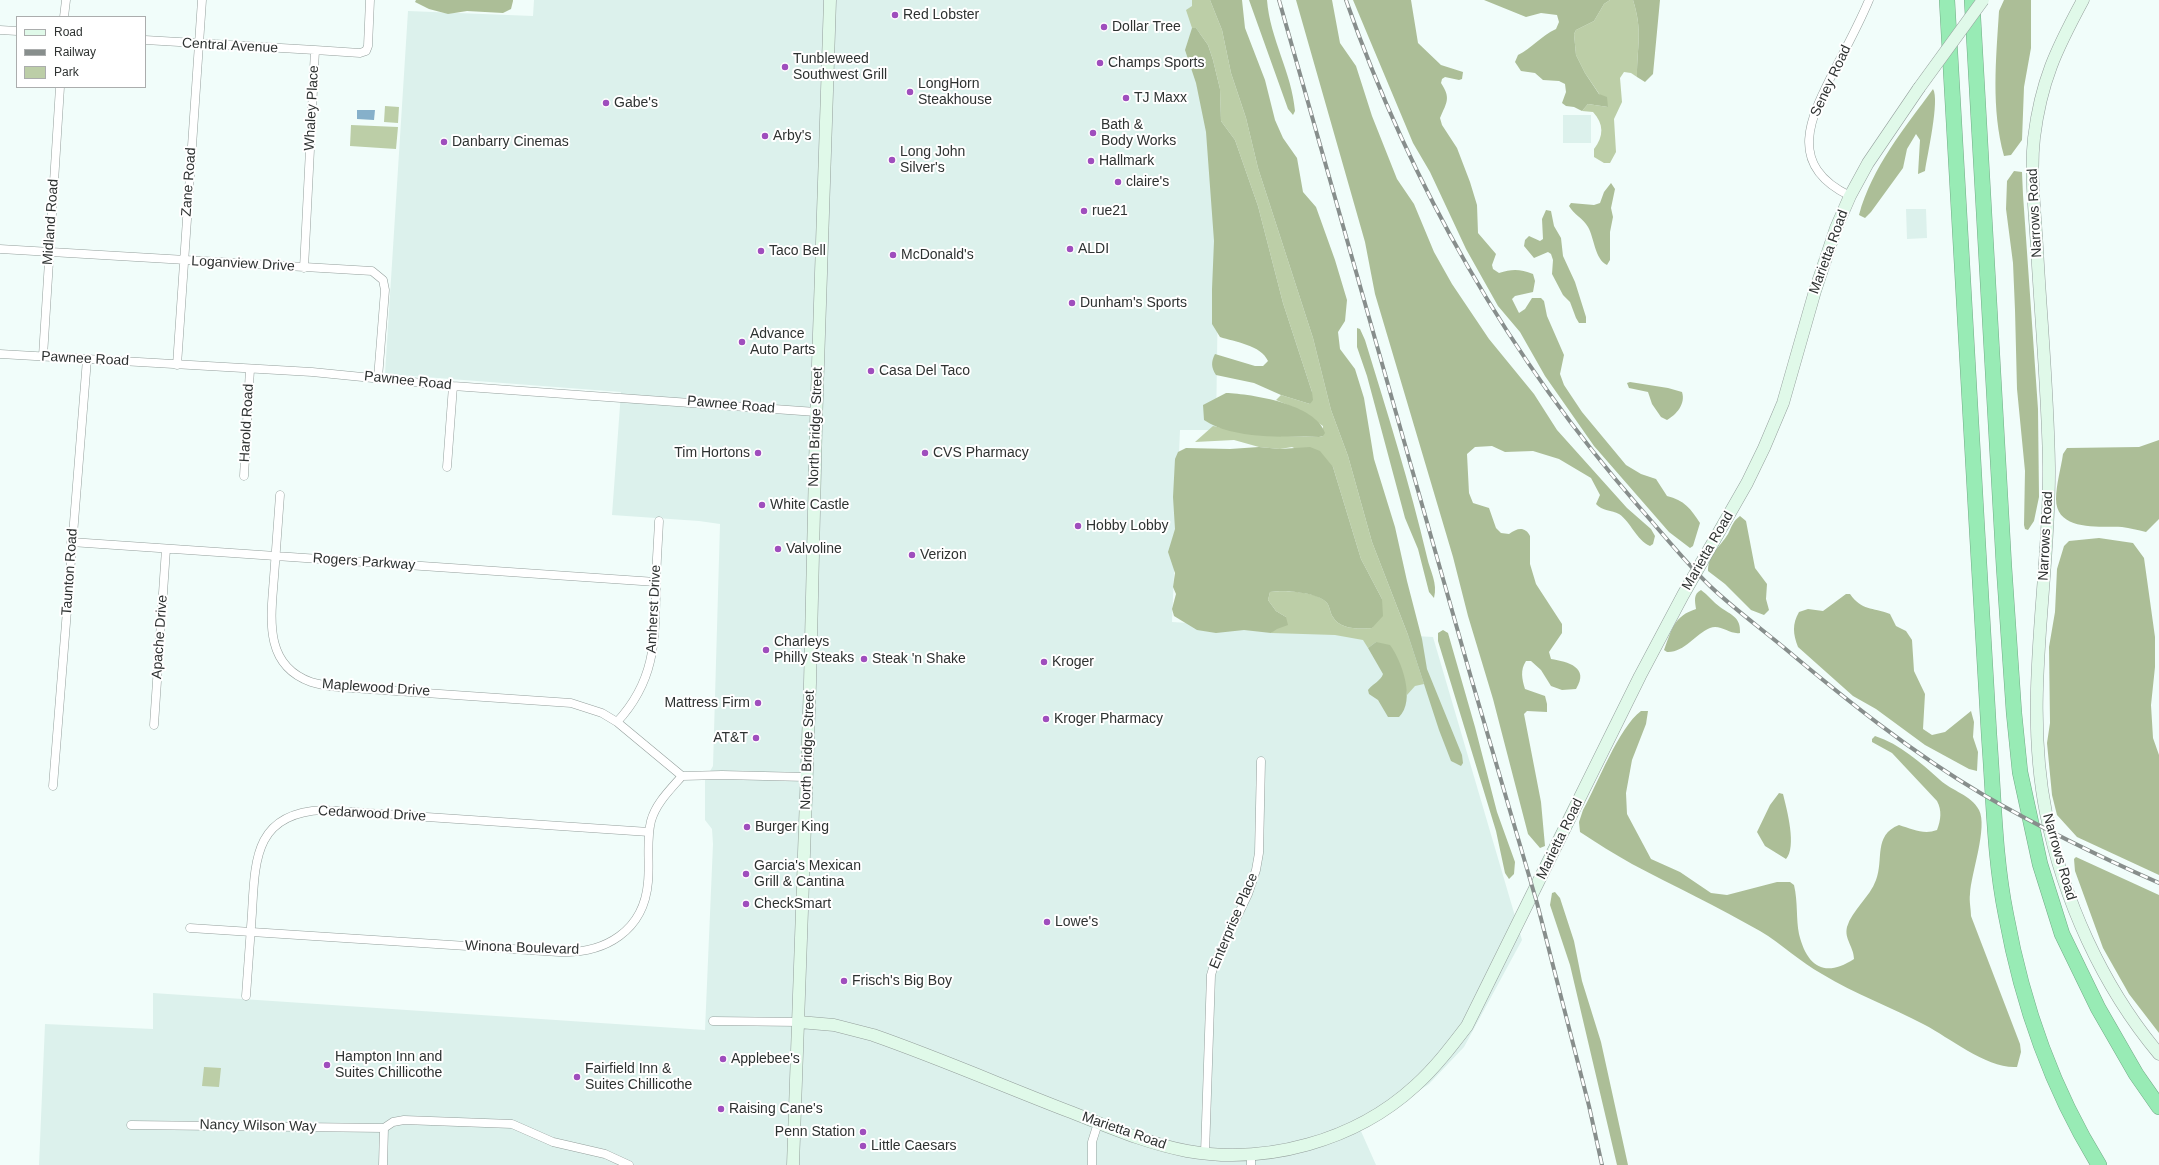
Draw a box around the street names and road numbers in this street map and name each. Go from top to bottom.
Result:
street label: Central Avenue [182,35,278,57]
street label: Seney Road [1807,43,1855,119]
street label: Whaley Place [301,65,323,151]
street label: Zane Road [178,147,200,217]
street label: Narrows Road [2024,168,2046,258]
street label: Midland Road [40,178,62,266]
street label: Marietta Road [1806,208,1852,296]
street label: Loganview Drive [191,253,295,275]
street label: Pawnee Road [41,348,129,370]
street label: North Bridge Street [806,367,826,487]
street label: Pawnee Road [363,368,453,394]
street label: Harold Road [237,383,257,463]
street label: Pawnee Road [686,393,776,417]
street label: Narrows Road [2035,491,2057,581]
street label: Marietta Road [1679,509,1737,593]
street label: Taunton Road [59,528,81,616]
street label: Rogers Parkway [312,550,416,574]
street label: Amherst Drive [643,564,665,654]
street label: Apache Drive [149,594,171,680]
street label: Maplewood Drive [321,676,431,700]
street label: North Bridge Street [798,690,818,810]
street label: Marietta Road [1533,796,1587,882]
street label: Cedarwood Drive [318,803,426,825]
street label: Narrows Road [2039,812,2079,902]
street label: Enterprise Place [1206,870,1262,972]
street label: Winona Boulevard [465,938,579,958]
street label: Marietta Road [1080,1109,1168,1153]
street label: Nancy Wilson Way [199,1117,317,1135]

